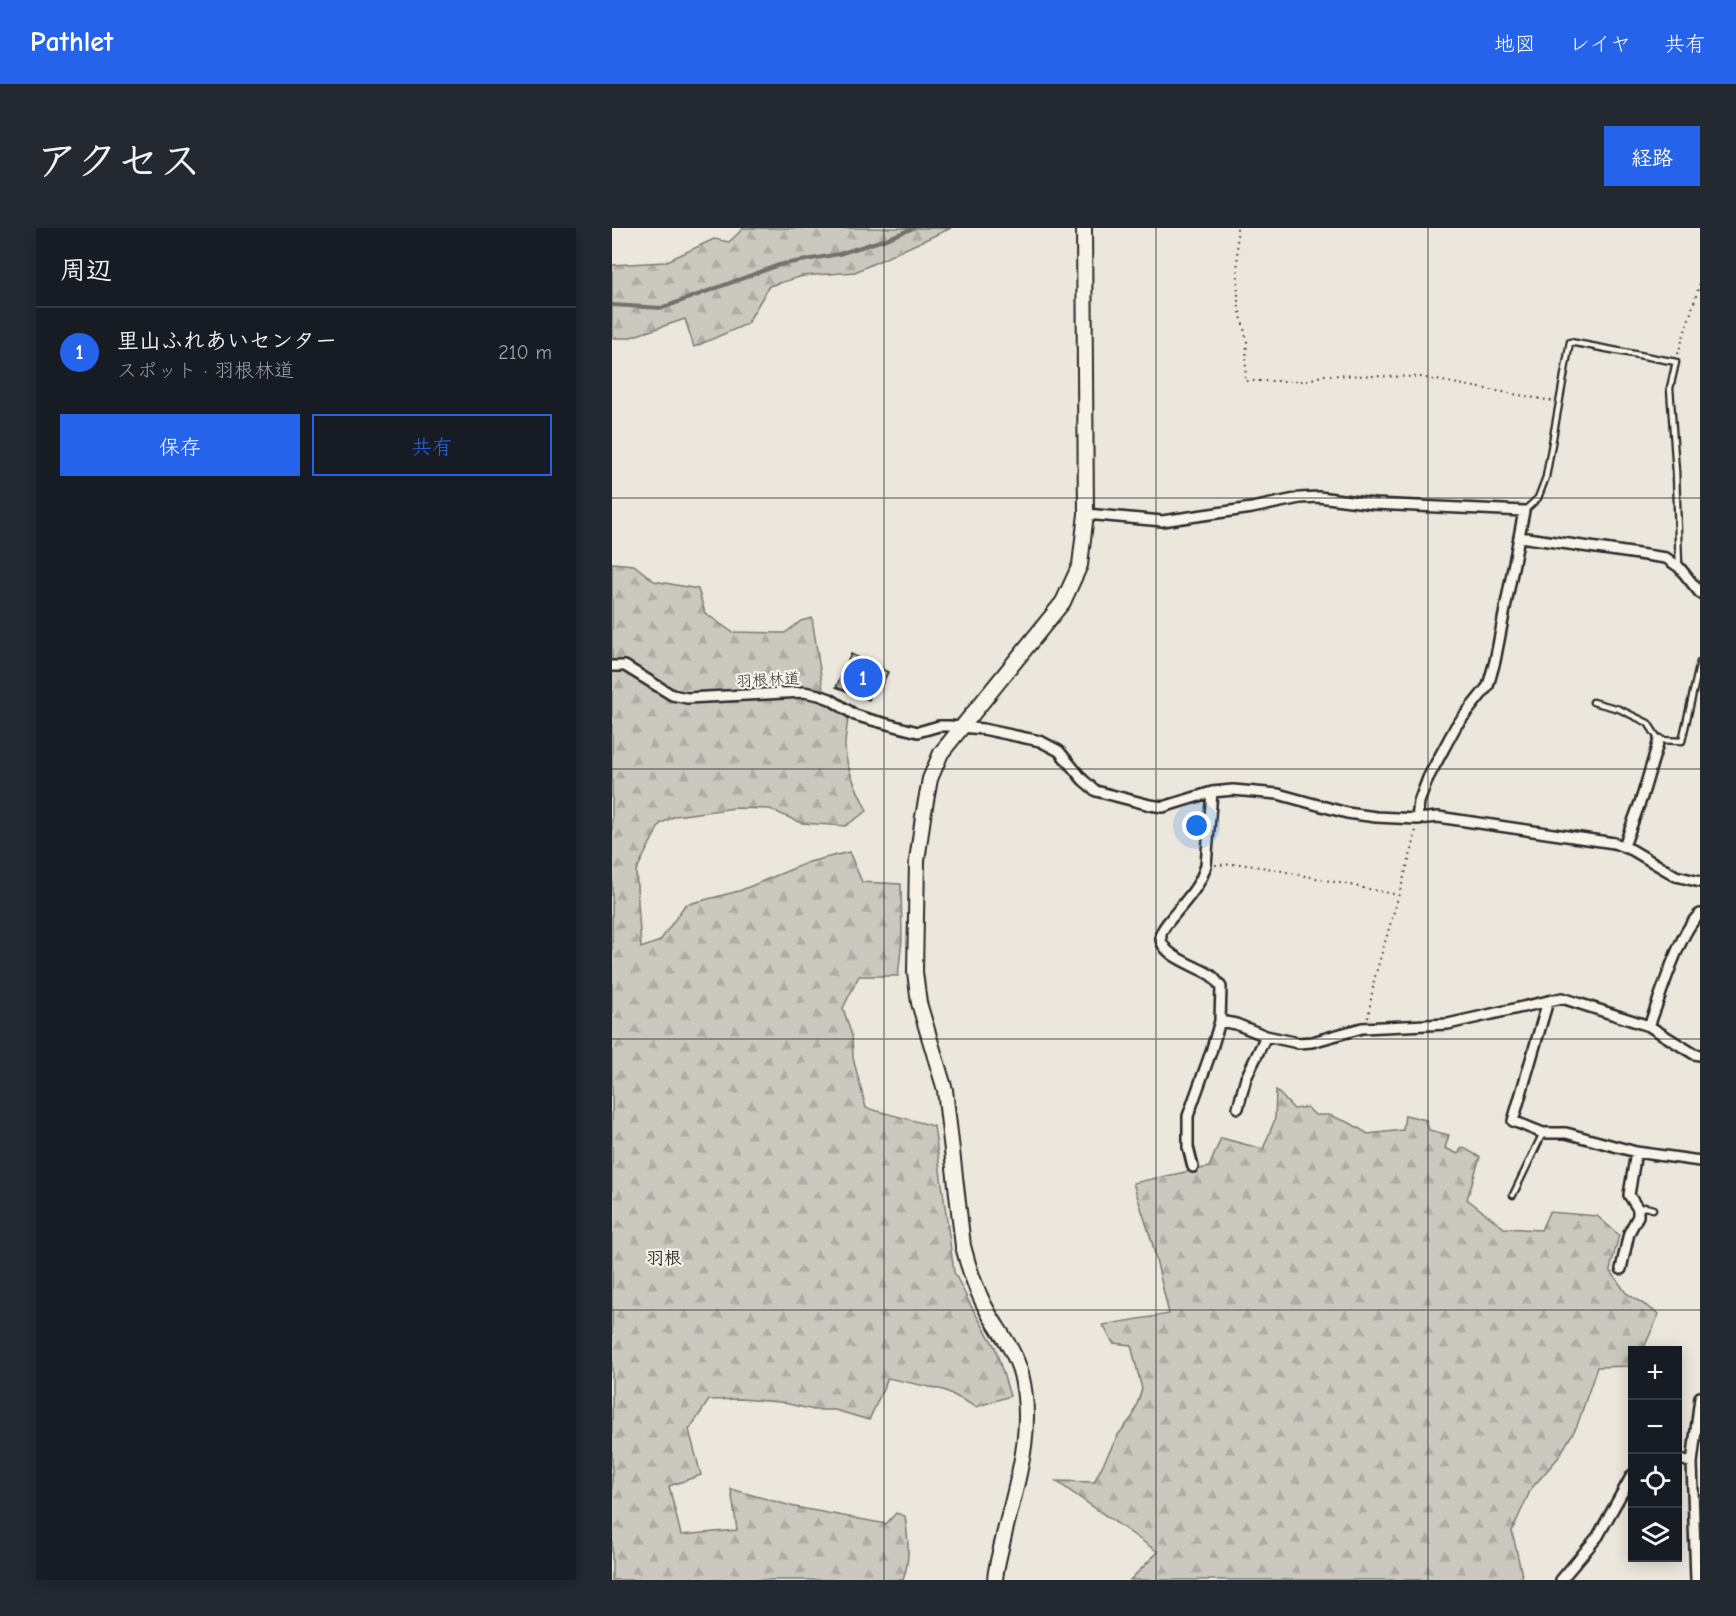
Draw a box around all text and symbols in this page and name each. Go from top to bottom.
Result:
text: Pathlet [30,26,113,58]
text: 地図 [1494,32,1536,56]
text: レイヤ [1569,32,1631,56]
text: 共有 [1664,32,1706,56]
button: 経路 [1604,126,1700,186]
text: アクセス [36,137,201,186]
text: 周辺 [60,256,112,286]
text: 里山ふれあいセンター [117,328,337,354]
text: 1 [76,341,83,364]
text: 210 m [498,341,552,364]
text: スポット · 羽根林道 [117,359,294,382]
button: 保存 [60,414,300,476]
button: 共有 [312,414,552,476]
pin: 1 [844,656,882,700]
street label: 羽根林道 [736,669,800,691]
your location [1182,811,1211,840]
district label: 羽根 [646,1248,682,1269]
map controls [1628,1346,1682,1562]
button: + [1628,1346,1682,1400]
button: − [1628,1400,1682,1454]
button: locate [1628,1454,1682,1508]
button: layers [1628,1508,1682,1562]

